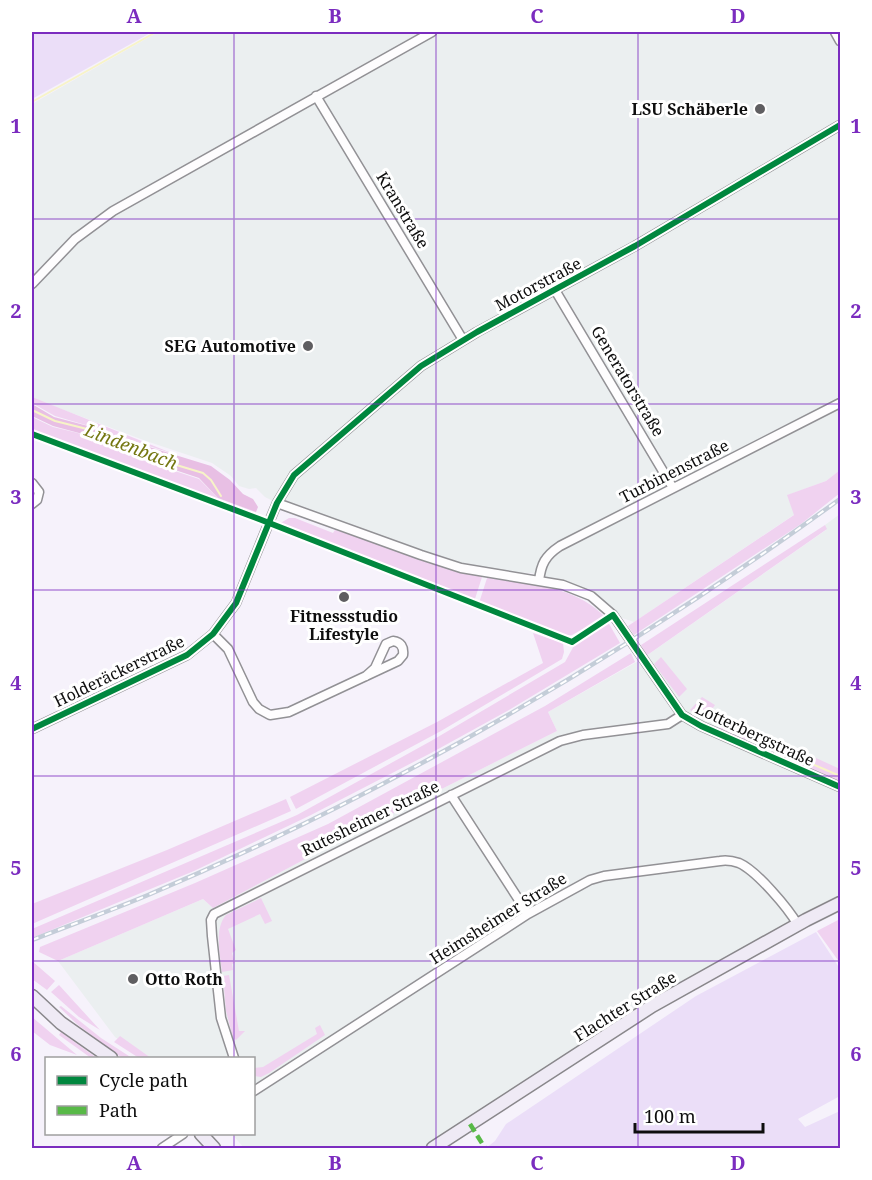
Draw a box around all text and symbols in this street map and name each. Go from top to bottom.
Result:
text: A [126,2,142,29]
text: B [328,2,342,29]
text: C [530,2,544,29]
text: D [730,2,746,29]
place label: LSU Schäberle [632,98,748,120]
marker: LSU Schäberle [753,102,767,116]
text: 1 [10,112,22,139]
text: 1 [850,112,862,139]
street label: Kranstraße [371,168,435,252]
street label: Motorstraße [491,252,585,316]
text: 2 [10,297,22,324]
text: 2 [850,297,862,324]
street label: Generatorstraße [586,322,670,440]
place label: SEG Automotive [165,335,296,357]
marker: SEG Automotive [301,339,315,353]
water label: Lindenbach [81,417,181,475]
street label: Turbinenstraße [616,434,732,508]
text: 3 [10,483,22,510]
text: 3 [850,483,862,510]
marker: Fitnessstudio Lifestyle [337,590,351,604]
place label: Fitnessstudio Lifestyle [290,605,398,645]
street label: Holderäckerstraße [50,630,188,712]
text: 4 [10,669,22,696]
text: 4 [850,669,862,696]
street label: Lotterbergstraße [692,697,818,771]
street label: Rutesheimer Straße [297,775,443,861]
text: 5 [10,854,22,881]
text: 5 [850,854,862,881]
street label: Heimsheimer Straße [425,867,571,969]
street label: Flachter Straße [570,966,680,1046]
place label: Otto Roth [145,968,223,990]
marker: Otto Roth [126,972,140,986]
text: 6 [10,1040,22,1067]
text: 6 [850,1040,862,1067]
legend [45,1057,255,1135]
text: Cycle path [99,1068,188,1092]
scale bar [635,1096,762,1134]
text: Path [99,1098,138,1122]
text: 100 m [644,1104,696,1128]
text: A [126,1149,142,1176]
text: B [328,1149,342,1176]
text: C [530,1149,544,1176]
text: D [730,1149,746,1176]

